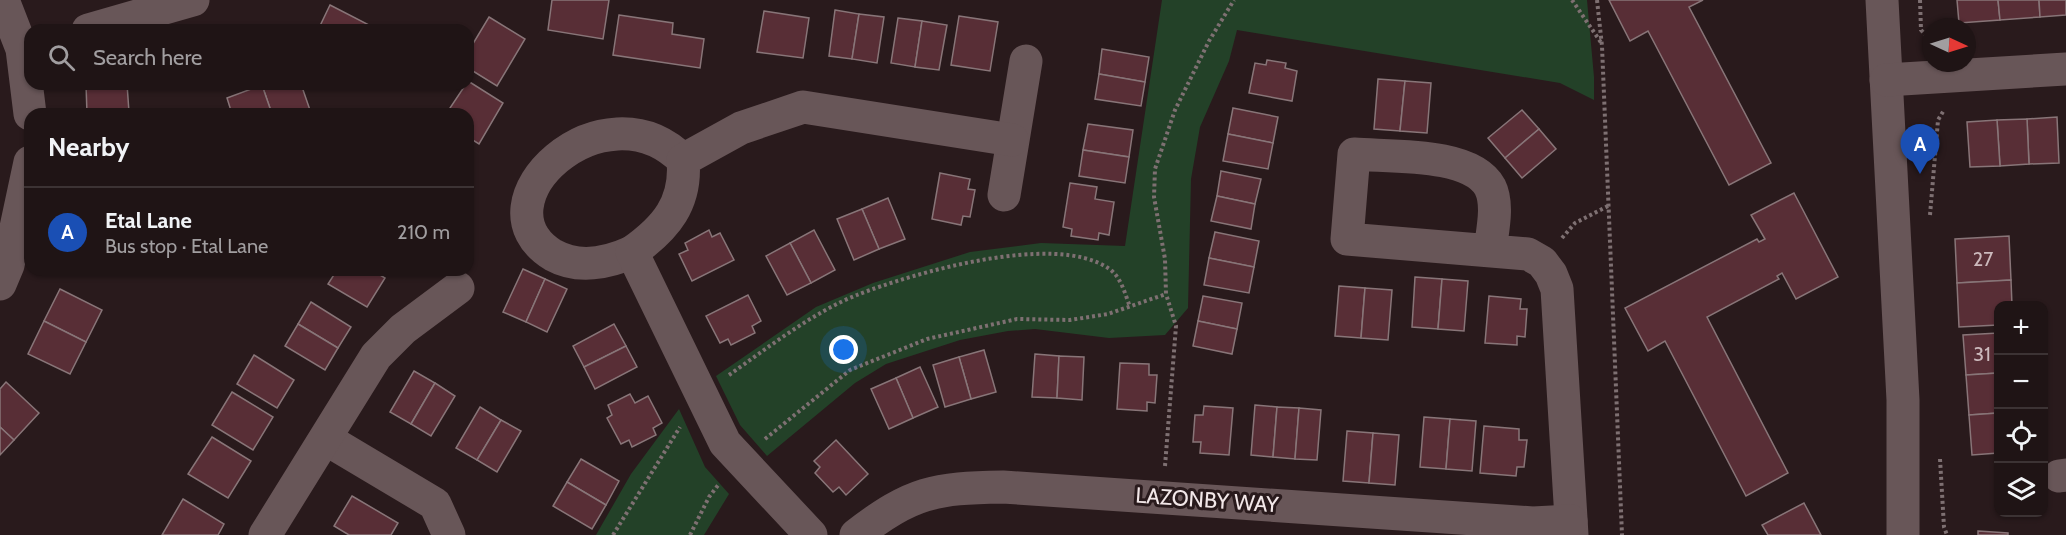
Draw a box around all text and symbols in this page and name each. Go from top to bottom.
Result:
north arrow [1922,18,1976,72]
search box [24,24,474,90]
icon: search [45,41,78,74]
text: Search here [93,44,202,71]
pin: A [1900,124,1940,174]
text: Nearby [48,131,129,163]
text: Etal Lane [105,207,192,234]
text: A [61,220,74,244]
text: 210 m [397,220,450,244]
text: Bus stop · Etal Lane [105,234,268,258]
house number: 27 [1973,247,1993,271]
map controls [1994,301,2048,517]
button: + [1994,301,2048,355]
your location [829,335,858,364]
house number: 31 [1973,342,1991,366]
button: − [1994,355,2048,409]
button: locate [1994,409,2048,463]
button: layers [1994,463,2048,517]
street label: LAZONBY WAY [1135,482,1280,519]

